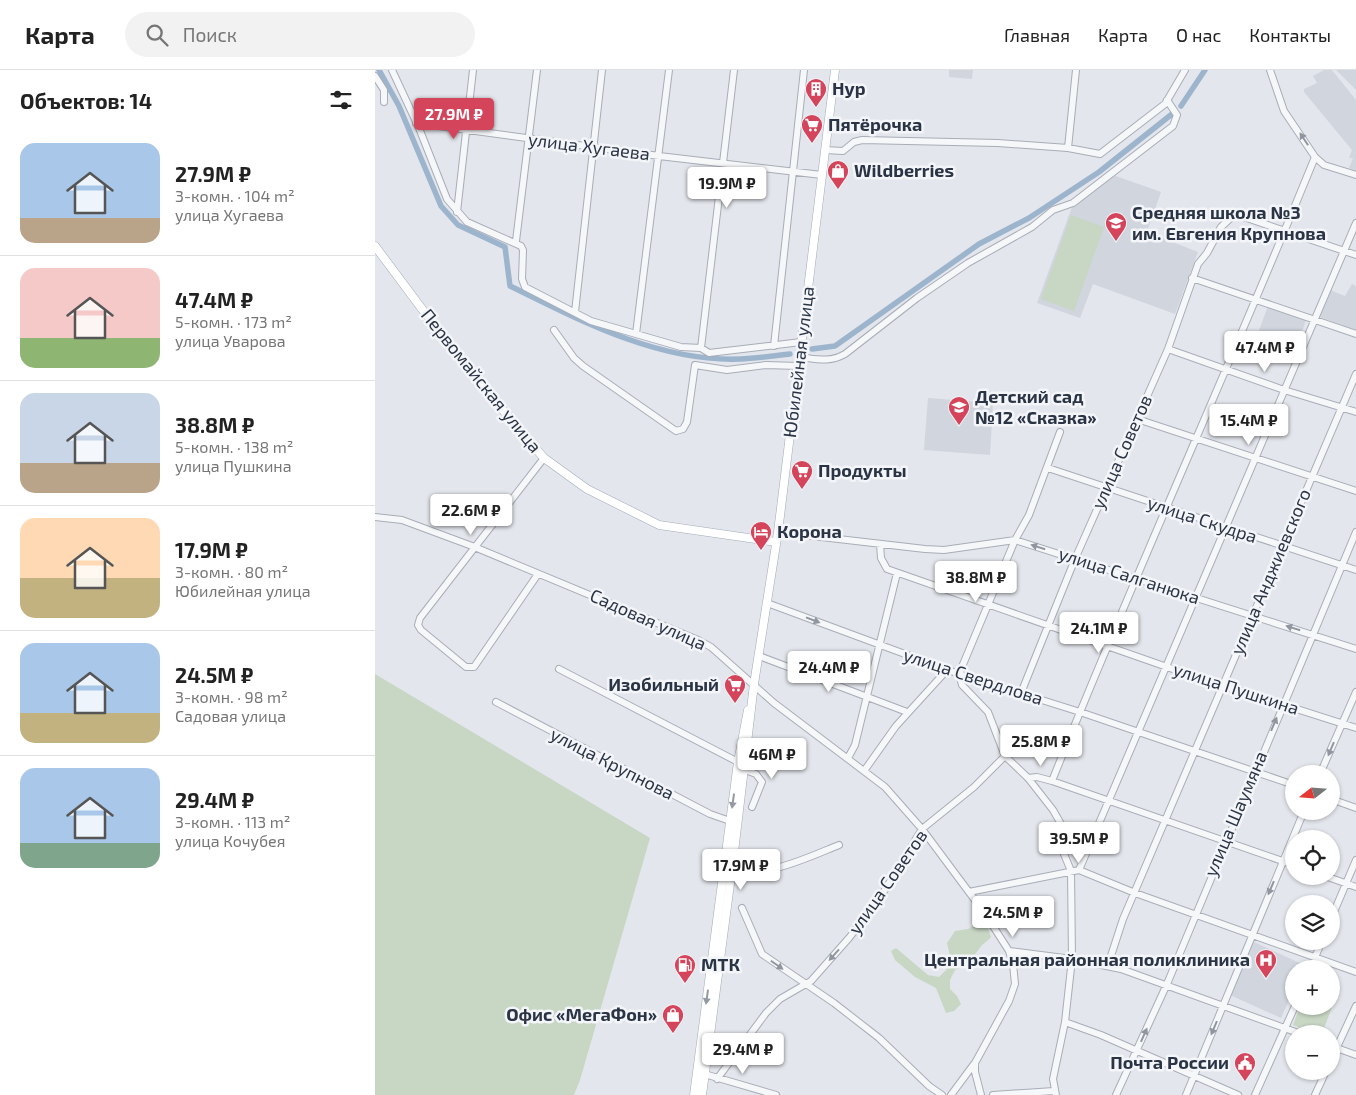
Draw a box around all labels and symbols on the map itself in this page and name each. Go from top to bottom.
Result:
building icon: Нур [804,77,828,108]
place label: Нур [832,77,866,99]
pin: 27.9M ₽ [408,98,500,140]
supermarket icon: Пятёрочка [800,113,824,144]
place label: Пятёрочка [828,113,922,135]
street label: улица Хугаева [527,128,651,164]
one-way arrow [1300,133,1309,146]
shop icon: Wildberries [826,159,850,190]
place label: Wildberries [854,159,954,181]
pin: 19.9M ₽ [681,166,773,209]
place label: Средняя школа №3 им. Евгения Крупнова [1132,201,1326,244]
school or university icon: Средняя школа №3 им. Евгения Крупнова [1104,211,1128,242]
street label: Юбилейная улица [778,285,818,439]
street label: Первомайская улица [417,304,547,457]
pin: 47.4M ₽ [1219,330,1311,373]
place label: Детский сад №12 «Сказка» [975,385,1097,428]
street label: улица Советов [1086,391,1156,512]
school or university icon: Детский сад №12 «Сказка» [947,395,971,426]
pin: 15.4M ₽ [1203,404,1295,446]
supermarket icon: Продукты [790,459,814,490]
place label: Продукты [818,459,907,481]
street label: улица Анджиевского [1225,485,1315,658]
street label: улица Скудра [1145,491,1260,547]
pin: 22.6M ₽ [425,494,517,536]
hotel icon: Корона [749,520,773,551]
place label: Корона [777,520,842,542]
street label: улица Салганюка [1056,542,1203,608]
one-way arrow [1030,543,1045,551]
pin: 38.8M ₽ [930,560,1022,603]
street label: Садовая улица [587,584,710,655]
pin: 24.1M ₽ [1053,612,1145,654]
one-way arrow [806,616,821,624]
one-way arrow [1285,624,1300,632]
street label: улица Свердлова [901,643,1046,709]
pin: 24.4M ₽ [783,650,875,693]
street label: улица Пушкина [1171,657,1302,719]
place label: Изобильный [608,673,719,695]
supermarket icon: Изобильный [723,673,747,704]
one-way arrow [1271,716,1278,731]
street label: улица Крупнова [547,722,678,804]
pin: 25.8M ₽ [995,724,1087,767]
pin: 46M ₽ [737,738,807,780]
one-way arrow [1327,742,1335,757]
street label: улица Шаумяна [1199,748,1271,880]
north arrow [1285,765,1340,820]
one-way arrow [729,793,737,809]
pin: 39.5M ₽ [1033,822,1125,864]
street label: улица Советов [843,825,931,938]
pin: 17.9M ₽ [695,848,787,891]
one-way arrow [1267,881,1275,895]
pin: 24.5M ₽ [967,896,1059,938]
one-way arrow [829,948,840,961]
place label: Центральная районная поликлиника [924,948,1250,970]
hospital icon: Центральная районная поликлиника [1254,948,1278,979]
fuel station icon: МТК [673,953,697,984]
place label: МТК [701,953,740,975]
one-way arrow [770,960,784,970]
one-way arrow [703,989,711,1005]
place label: Офис «МегаФон» [506,1003,657,1025]
shop icon: Офис «МегаФон» [661,1003,685,1034]
one-way arrow [1210,1021,1218,1035]
one-way arrow [1141,1028,1149,1042]
pin: 29.4M ₽ [697,1032,789,1075]
place label: Почта России [1110,1051,1229,1073]
public building icon: Почта России [1233,1051,1257,1082]

